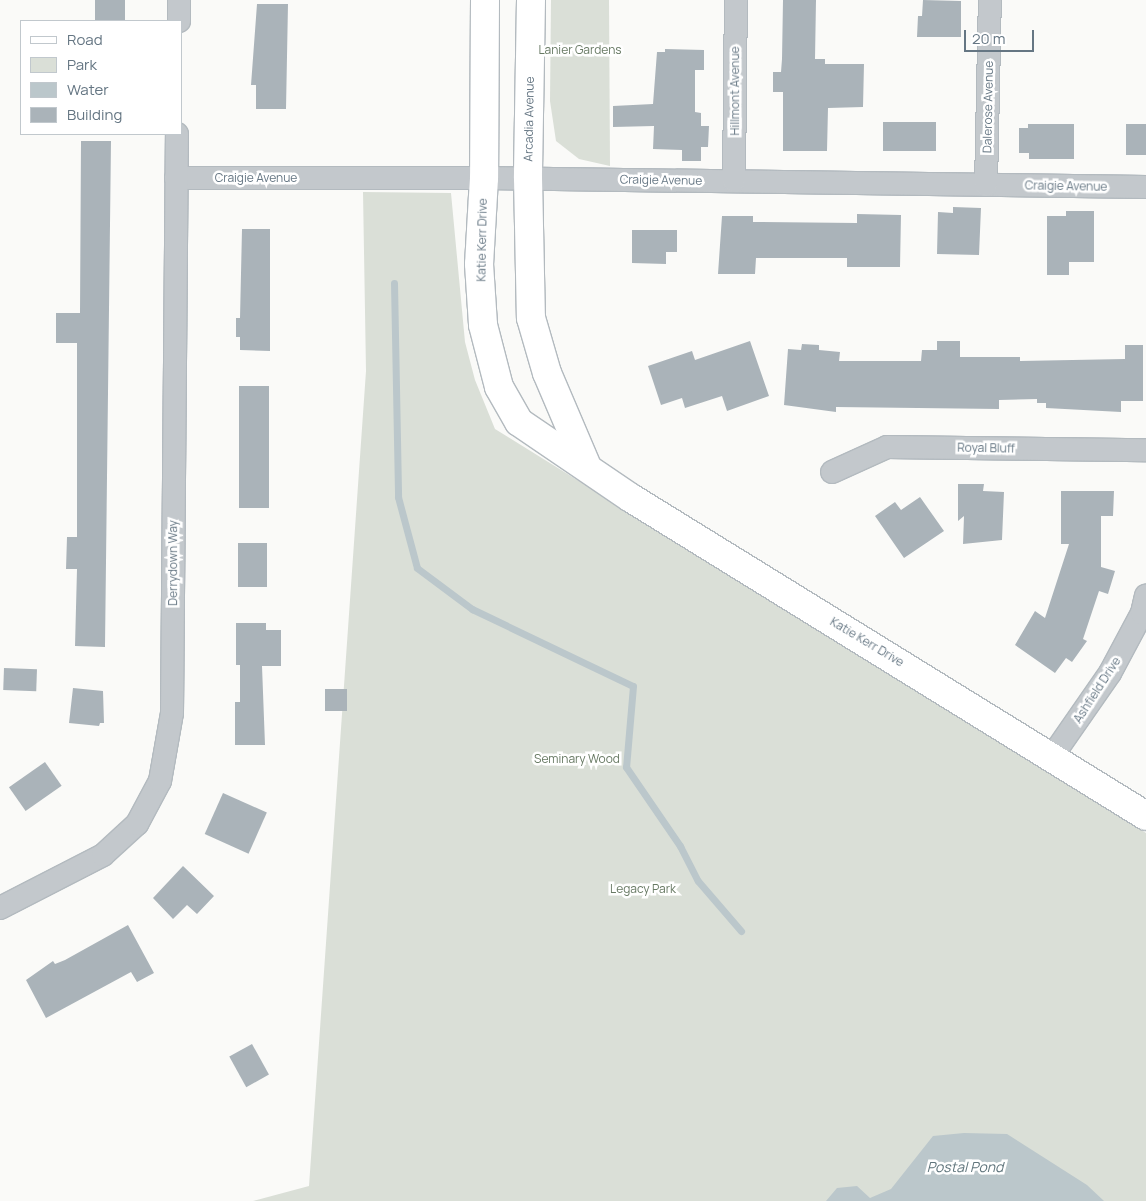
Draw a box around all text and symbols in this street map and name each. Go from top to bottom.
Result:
legend [20,20,182,135]
scale bar [966,20,1036,52]
text: 20 m [972,28,1005,49]
text: Road [67,29,103,50]
park label: Lanier Gardens [538,43,622,57]
street label: Hillmont Avenue [728,46,742,136]
text: Park [67,54,97,75]
street label: Dalerose Avenue [980,61,996,153]
street label: Arcadia Avenue [521,76,537,162]
text: Water [67,79,109,100]
text: Building [67,104,122,125]
street label: Craigie Avenue [215,171,297,185]
street label: Craigie Avenue [620,172,702,188]
street label: Craigie Avenue [1025,178,1107,194]
street label: Katie Kerr Drive [474,198,490,282]
street label: Royal Bluff [957,440,1015,456]
street label: Derrydown Way [166,520,180,606]
street label: Katie Kerr Drive [827,614,907,670]
street label: Ashfield Drive [1070,654,1124,726]
park label: Seminary Wood [534,752,620,766]
park label: Legacy Park [610,882,676,896]
water label: Postal Pond [927,1159,1003,1175]

